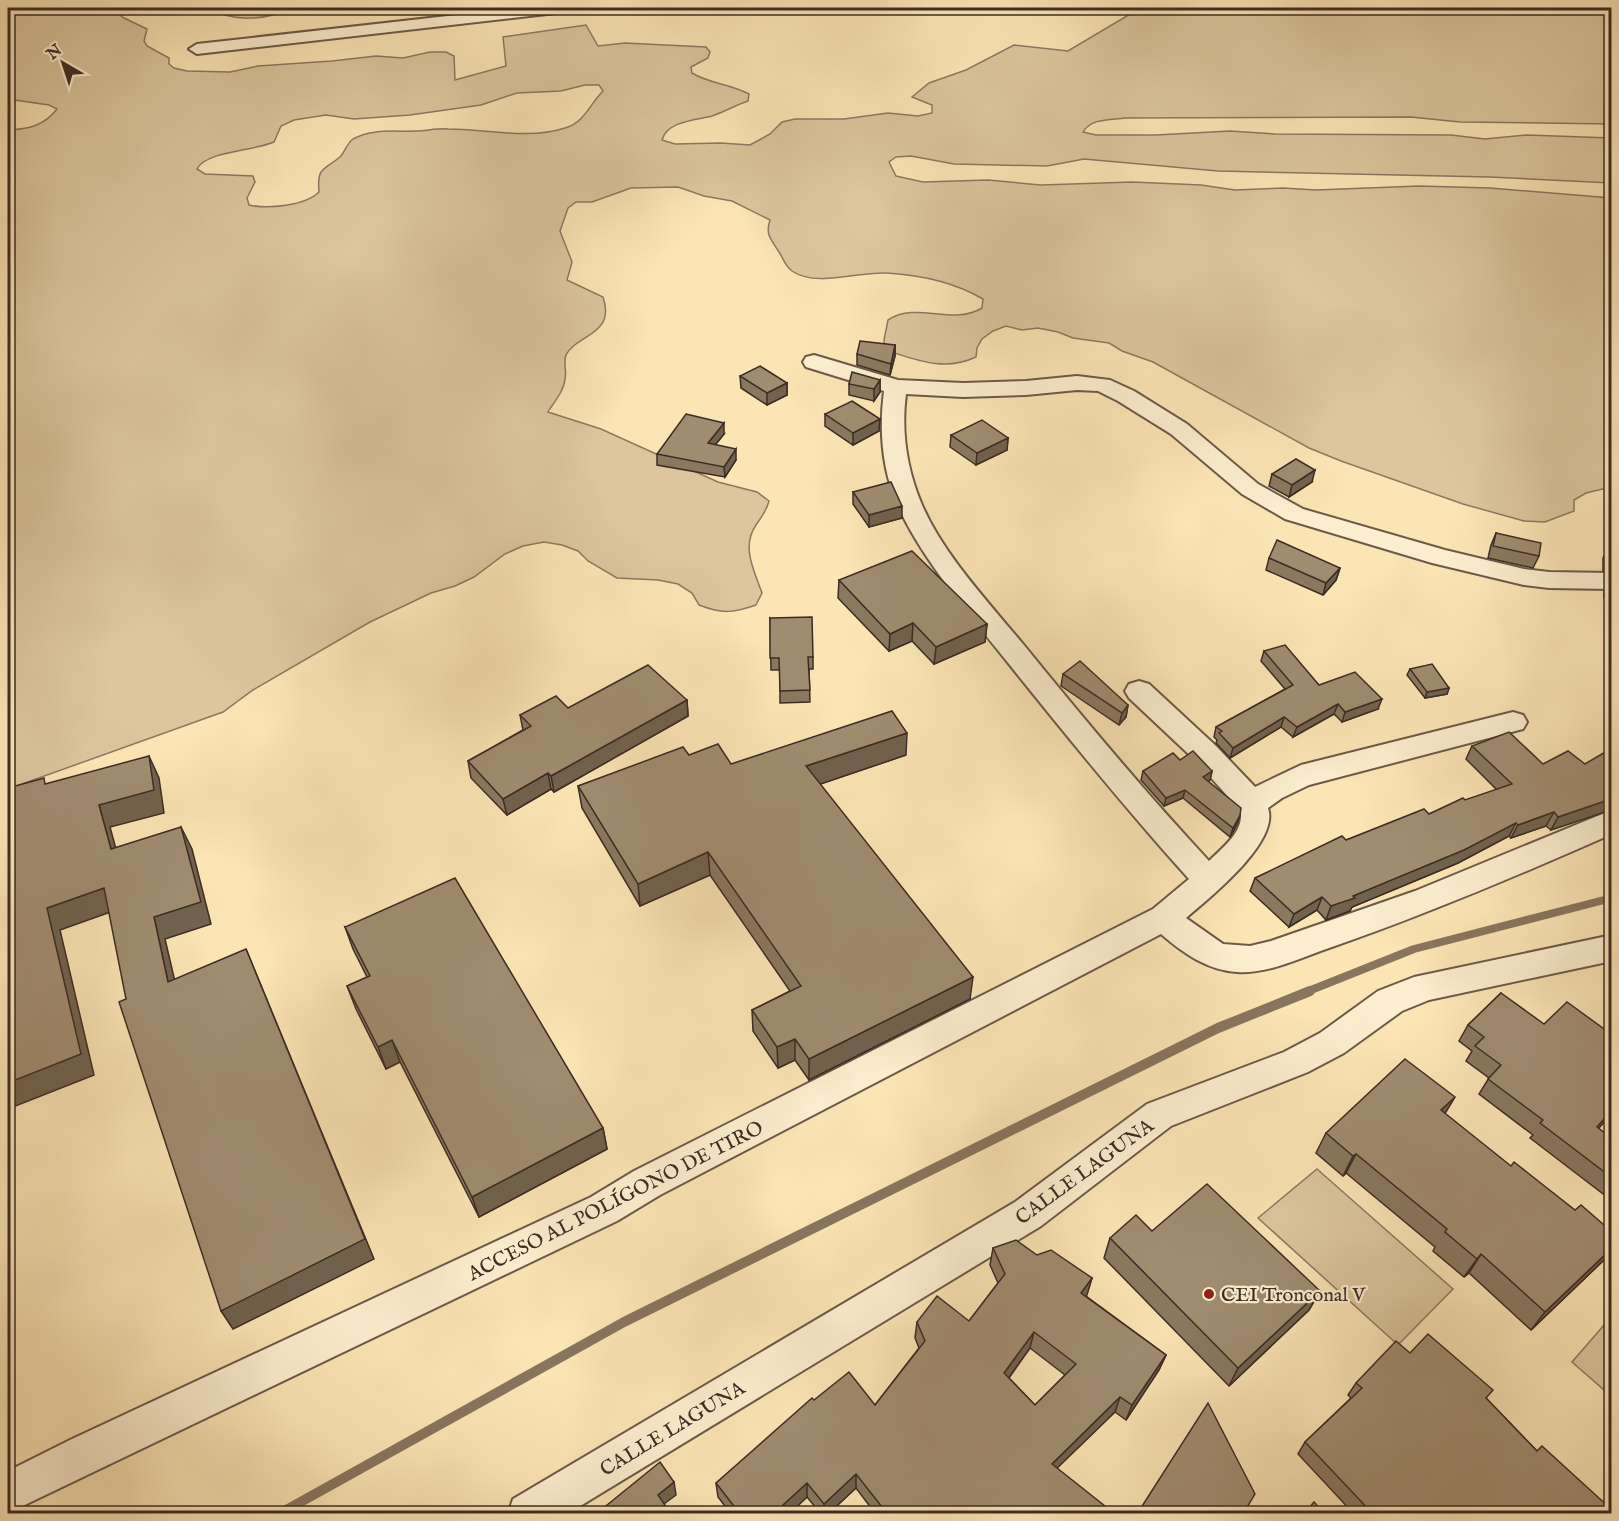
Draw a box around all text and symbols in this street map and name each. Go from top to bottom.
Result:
north arrow [33,33,93,93]
text: N [42,41,67,66]
street label: CALLE LAGUNA [1011,1113,1159,1231]
street label: ACCESO AL POLÍGONO DE TIRO [463,1116,768,1287]
place label: CEI Tronconal V [1221,1283,1366,1308]
marker: CEI Tronconal V [1202,1287,1216,1301]
street label: CALLE LAGUNA [596,1376,750,1482]

